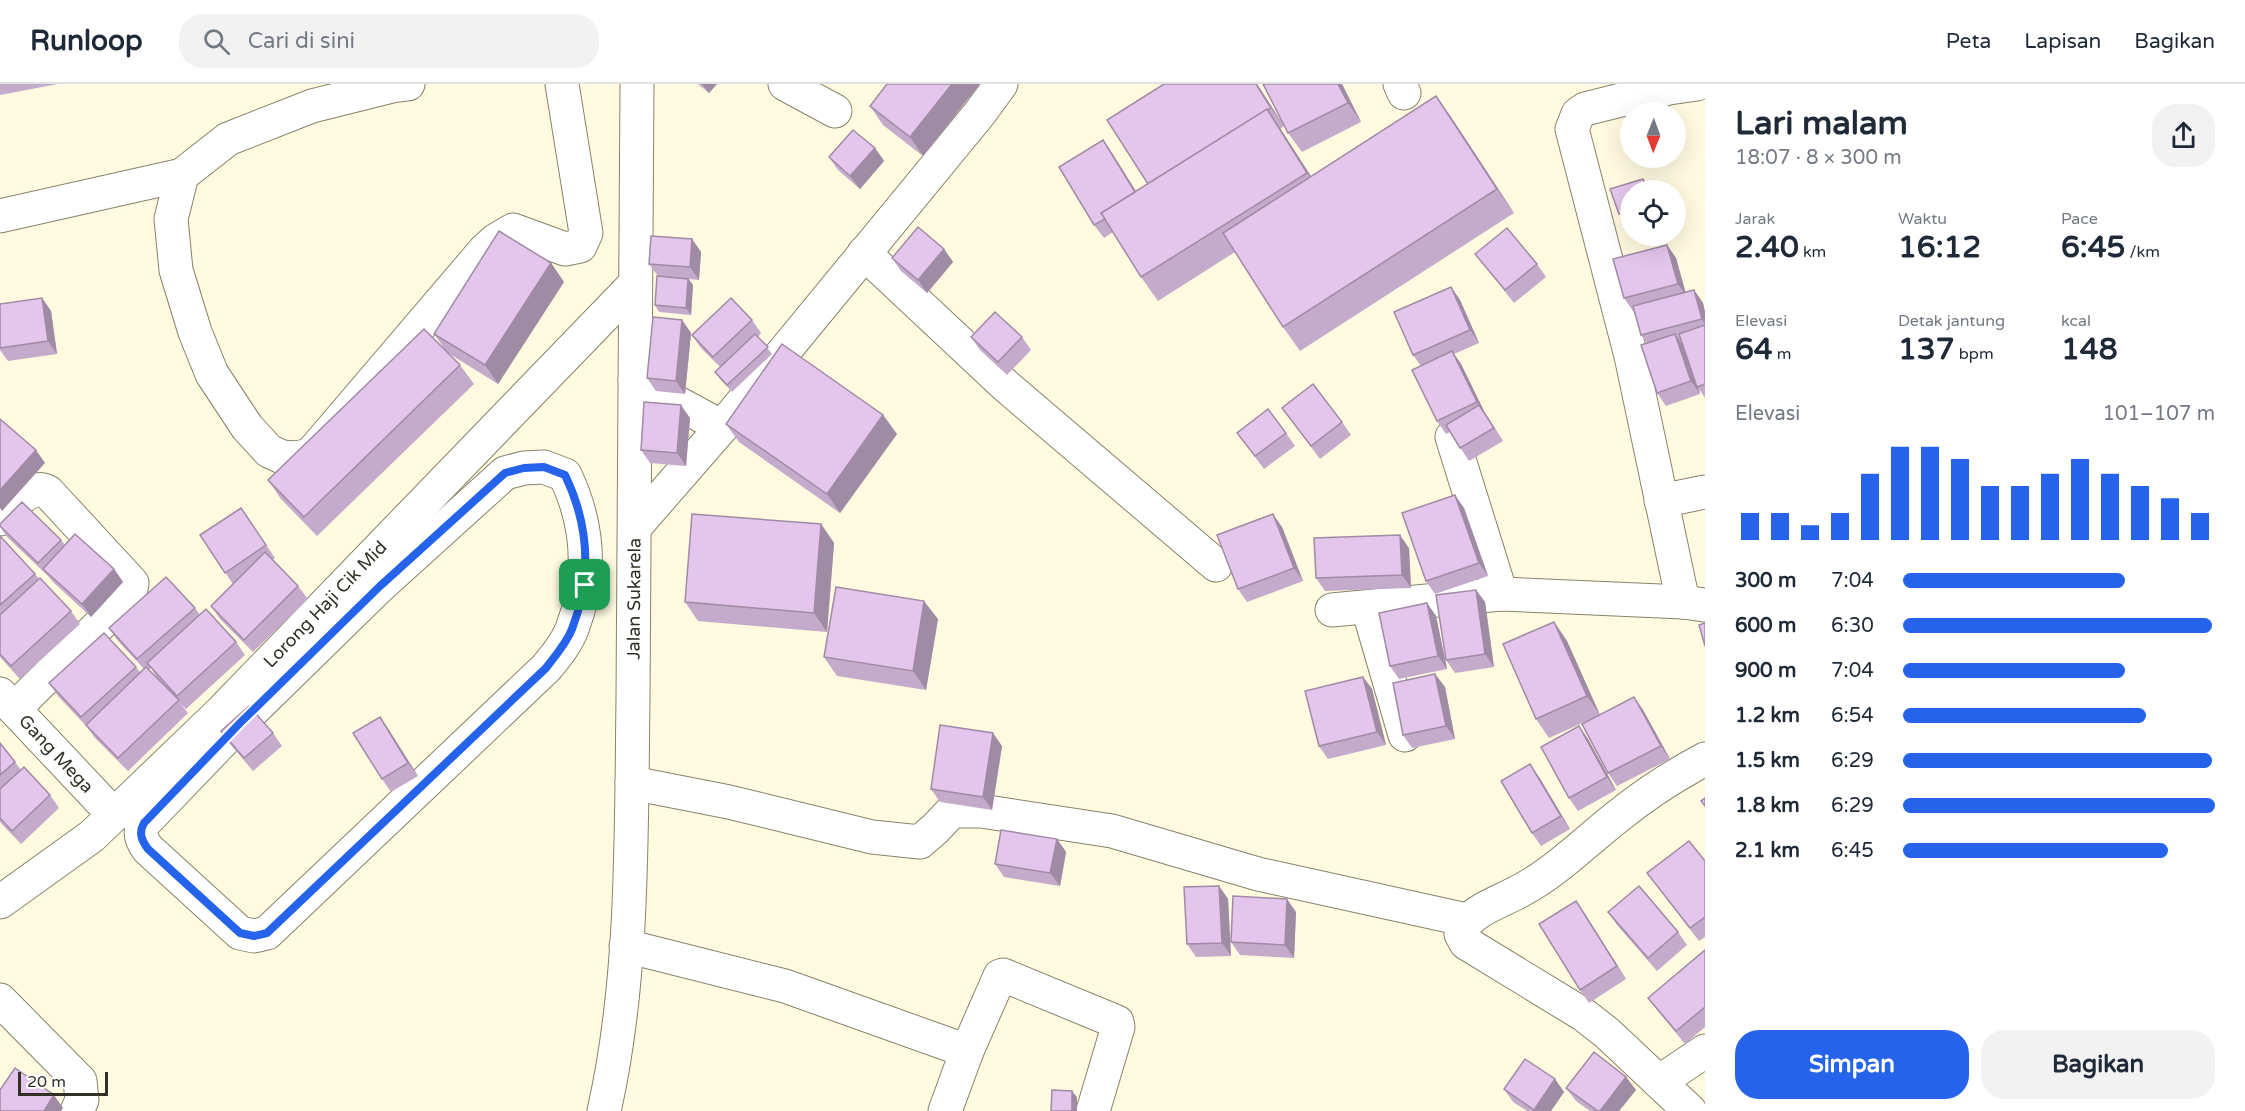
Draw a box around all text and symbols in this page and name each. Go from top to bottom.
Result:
search box [179,14,599,68]
text: Runloop [30,24,143,58]
icon: search [200,25,233,58]
text: Cari di sini [248,28,355,54]
text: Peta [1946,29,1991,54]
text: Lapisan [2024,29,2101,54]
text: Bagikan [2134,29,2215,54]
north arrow [1620,102,1686,168]
map controls [1620,102,1686,246]
text: Lari malam [1735,104,1908,143]
button: share [2152,104,2215,167]
text: 18:07 · 8 × 300 m [1735,146,1902,170]
button: locate [1620,180,1686,246]
text: Jarak [1735,209,1775,229]
text: Waktu [1898,209,1947,229]
text: Pace [2061,209,2098,229]
text: 2.40 [1735,229,1799,266]
text: 16:12 [1898,229,1981,266]
text: 6:45 [2061,229,2125,266]
text: km [1799,242,1826,262]
text: /km [2125,242,2160,262]
text: Elevasi [1735,311,1787,331]
text: Detak jantung [1898,311,2005,331]
text: kcal [2061,311,2091,331]
text: 64 [1735,331,1773,368]
text: 137 [1898,331,1955,368]
text: 148 [2061,331,2118,368]
text: m [1773,344,1792,364]
text: bpm [1955,344,1994,364]
text: Elevasi [1735,402,1800,426]
text: 101–107 m [2102,402,2215,426]
street label: Lorong Haji Cik Mid [259,536,391,672]
street label: Jalan Sukarela [623,538,646,660]
pin [559,559,610,610]
icon: arrive [568,568,601,601]
text: 300 m [1735,569,1796,593]
text: 7:04 [1831,569,1874,593]
text: 600 m [1735,614,1796,638]
text: 6:30 [1831,614,1874,638]
text: 900 m [1735,659,1796,683]
text: 7:04 [1831,659,1874,683]
text: 1.2 km [1735,704,1800,728]
text: 6:54 [1831,704,1874,728]
street label: Gang Mega [14,710,98,797]
text: 1.5 km [1735,749,1800,773]
text: 6:29 [1831,749,1874,773]
text: 1.8 km [1735,794,1800,818]
text: 6:29 [1831,794,1874,818]
text: 2.1 km [1735,839,1800,863]
text: 6:45 [1831,839,1874,863]
button: Simpan [1735,1030,1969,1099]
button: Bagikan [1981,1030,2215,1099]
scale bar [18,1069,108,1096]
text: 20 m [27,1072,66,1092]

